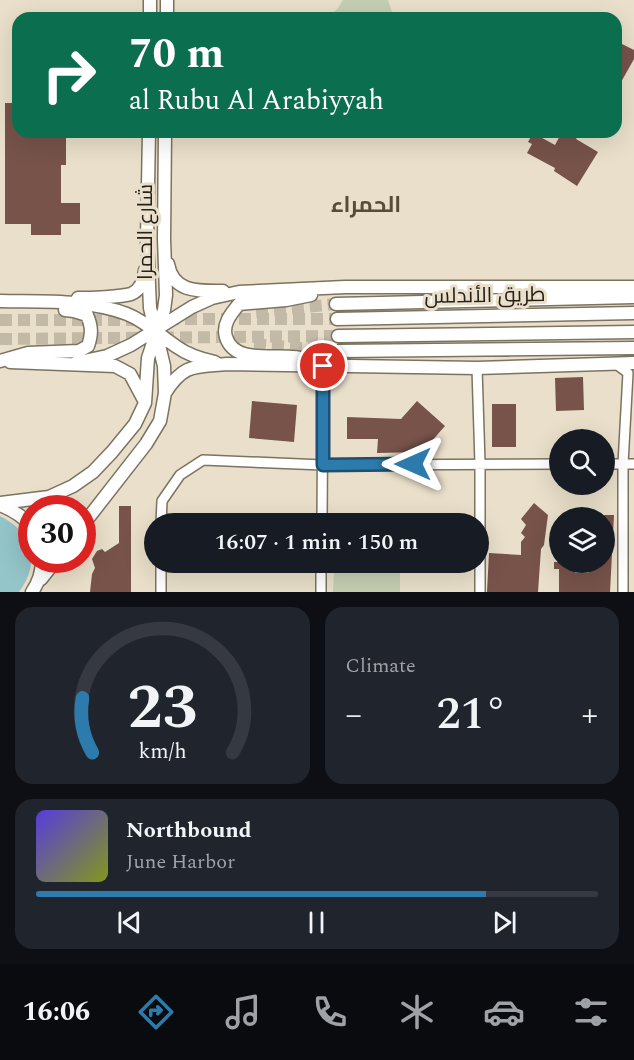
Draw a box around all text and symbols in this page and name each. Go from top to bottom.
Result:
text: 70 m [129,23,224,86]
icon: right [30,36,108,114]
text: al Rubu Al Arabiyyah [129,80,384,122]
street label: شارع الحمرا [130,184,162,280]
district label: الحمراء [331,189,401,222]
street label: طريق الأندلس [424,279,546,313]
pin [297,340,348,391]
icon: arrive [306,349,339,382]
map controls [549,429,615,573]
button: search [549,429,615,495]
position arrow [381,432,445,496]
speed limit sign: 30 [18,495,96,573]
button: layers [549,507,615,573]
text: 16:07 · 1 min · 150 m [215,526,418,559]
text: Climate [346,651,416,681]
text: 23 [127,661,197,756]
text: 21° [436,680,507,749]
text: − [346,690,362,740]
text: + [582,690,598,740]
text: km/h [138,735,186,768]
text: Northbound [126,814,252,847]
text: June Harbor [126,847,235,877]
icon: previous [113,906,146,939]
icon: pause [300,906,333,939]
icon: next [488,906,521,939]
text: 16:06 [22,991,90,1033]
icon: directions [135,991,177,1033]
icon: music [222,991,264,1033]
icon: phone [309,991,351,1033]
icon: climate [396,991,438,1033]
icon: car [483,991,525,1033]
icon: filters [570,991,612,1033]

